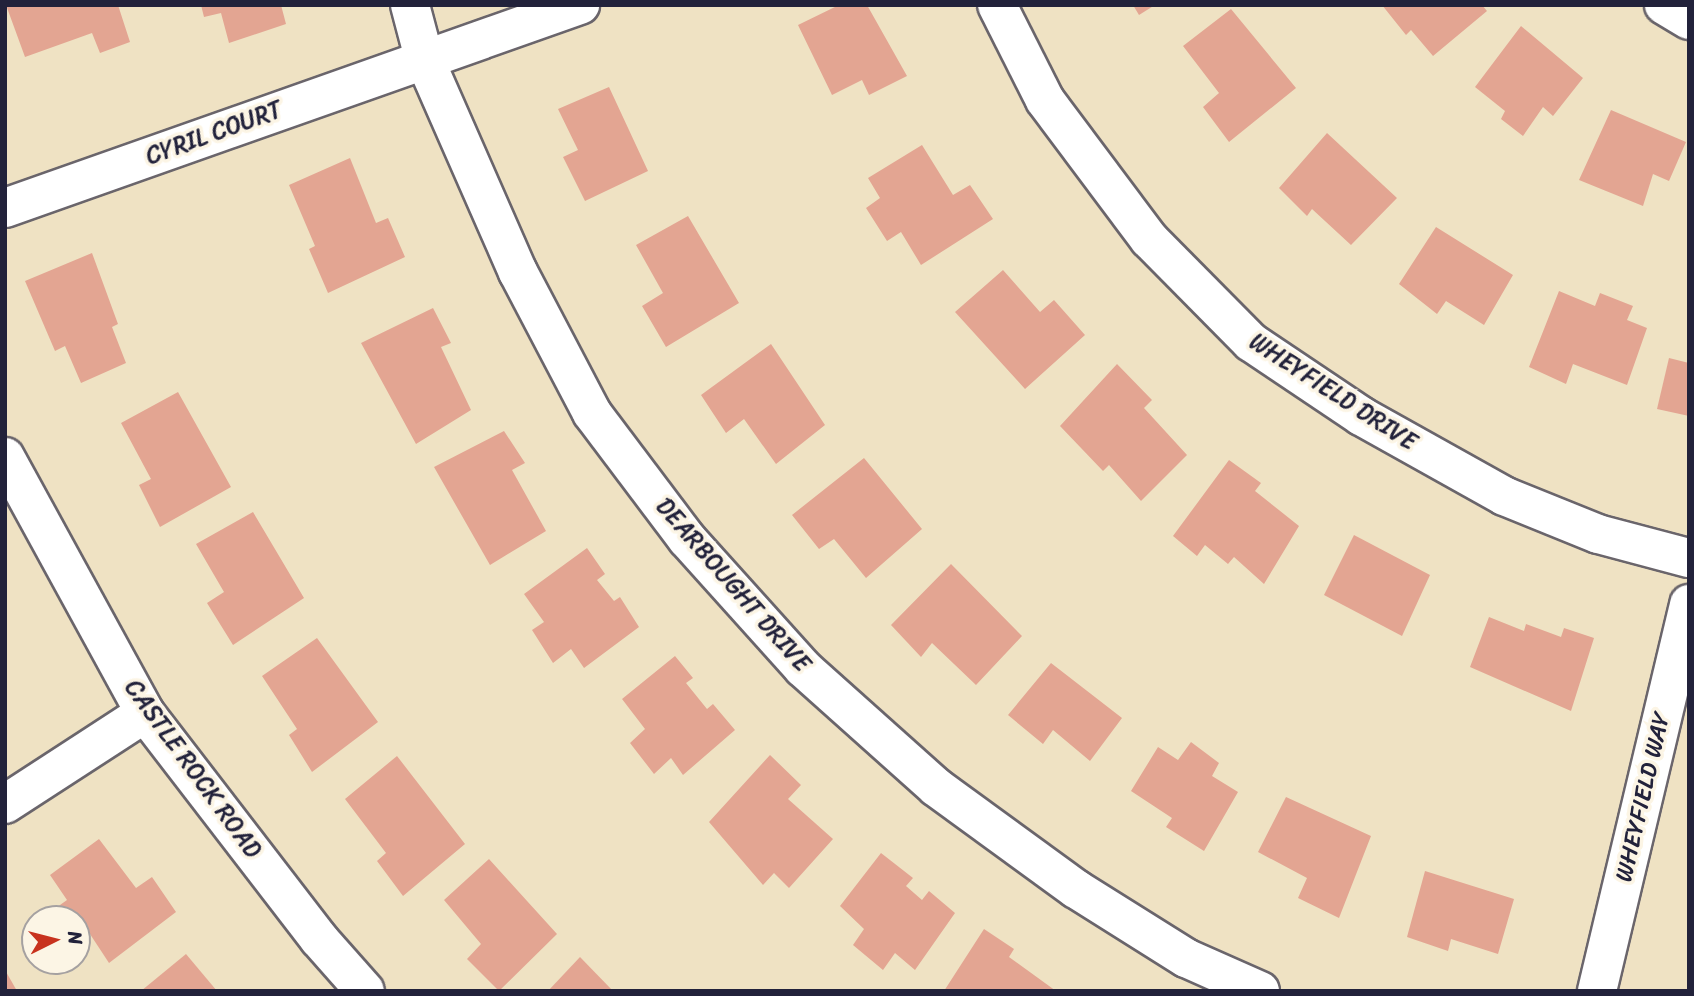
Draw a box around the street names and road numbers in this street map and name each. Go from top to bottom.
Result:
street label: CYRIL COURT [142,95,286,171]
street label: WHEYFIELD DRIVE [1244,327,1422,457]
street label: DEARBOUGHT DRIVE [650,492,816,678]
street label: CASTLE ROCK ROAD [118,674,268,864]
street label: WHEYFIELD WAY [1609,709,1677,885]

